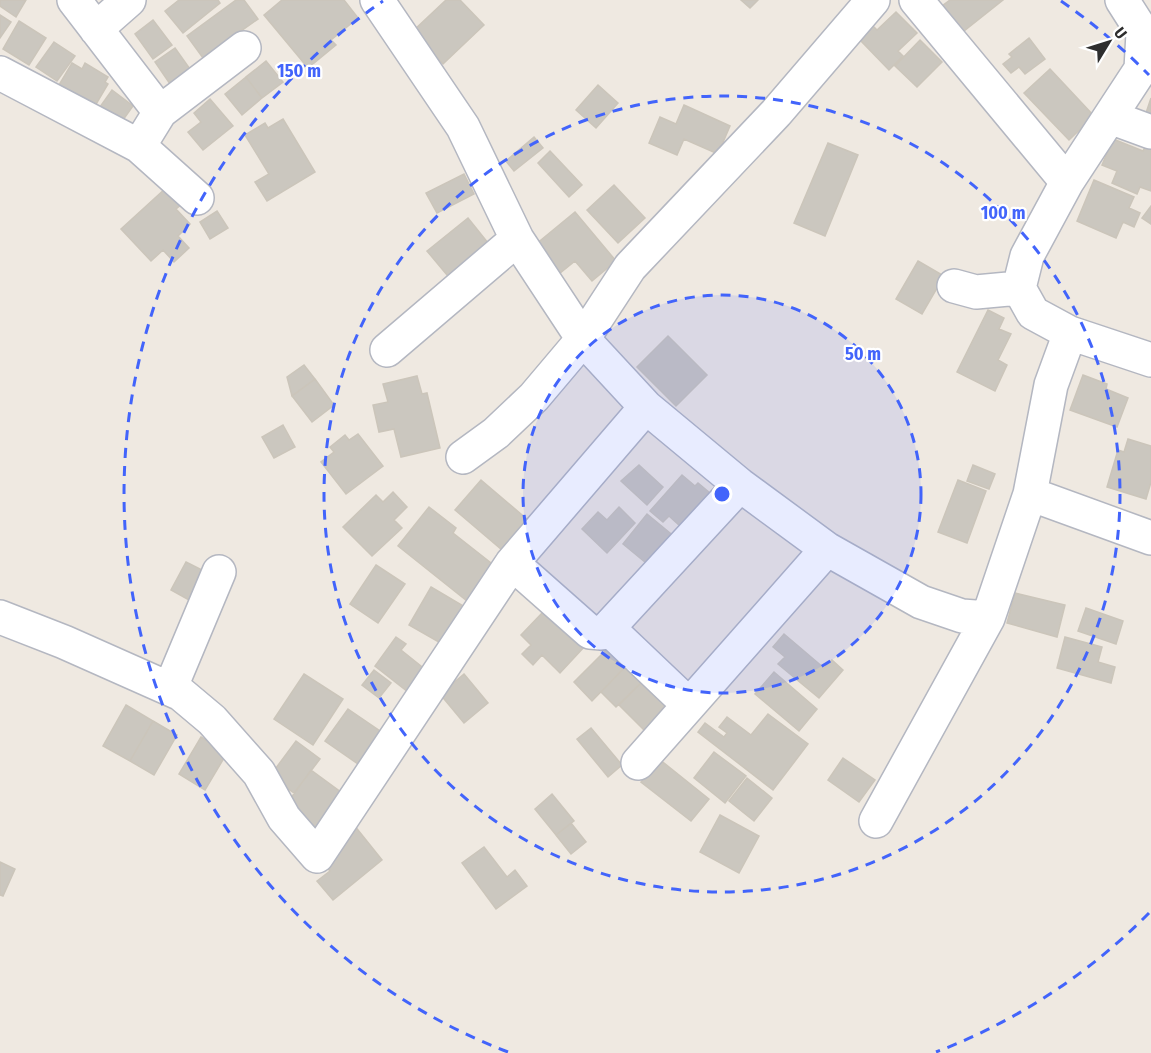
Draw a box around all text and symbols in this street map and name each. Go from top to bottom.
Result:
north arrow [1079,12,1139,72]
text: U [1110,24,1131,43]
text: 150 m [277,60,321,82]
text: 100 m [981,202,1025,224]
text: 50 m [845,343,881,365]
centre of rings [712,484,732,504]

